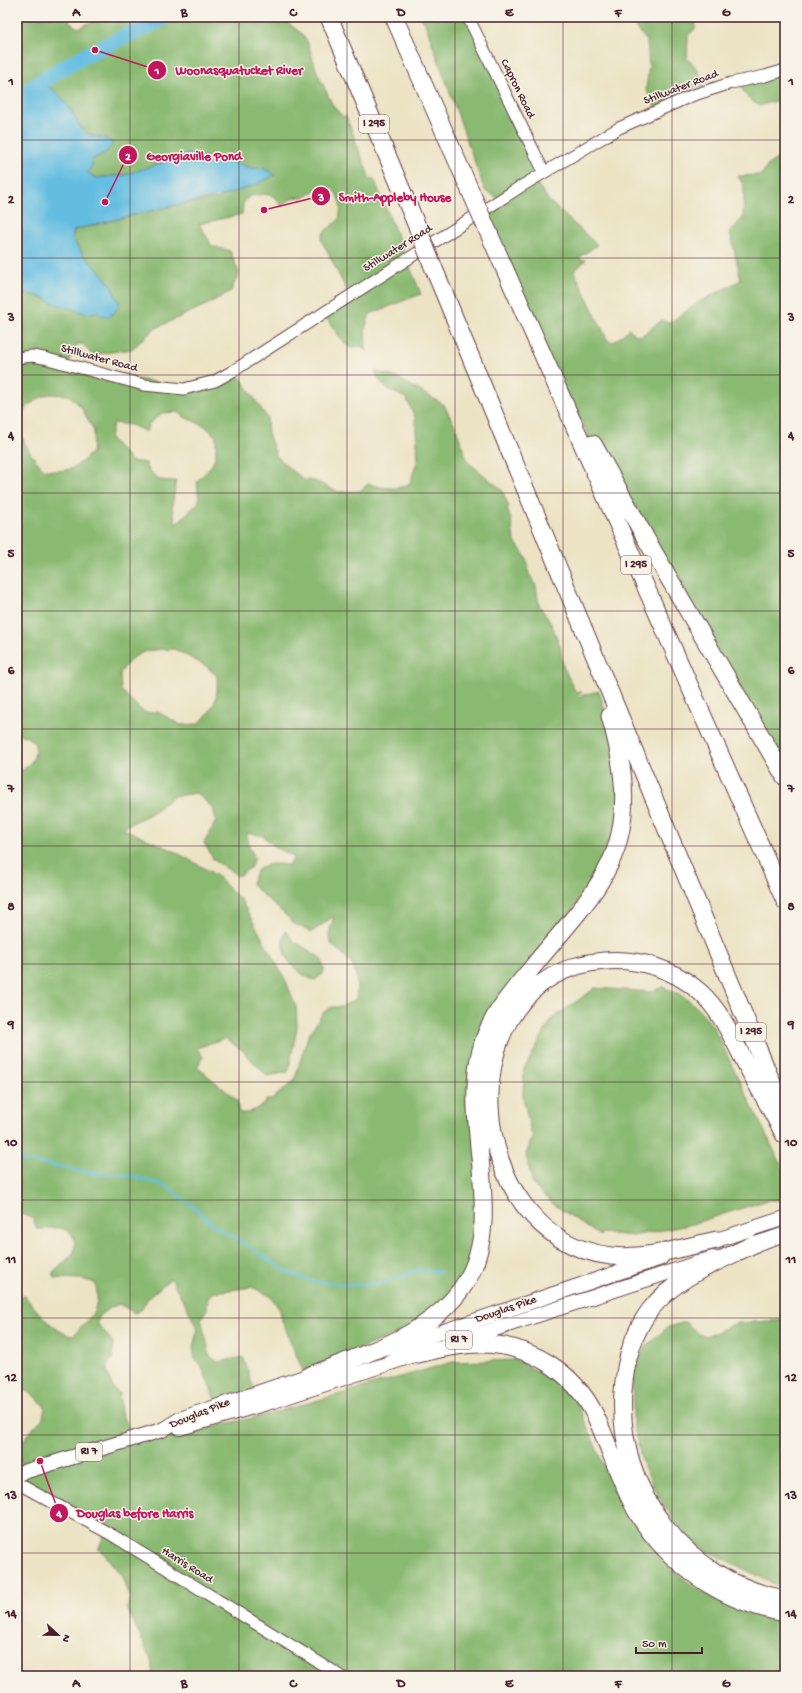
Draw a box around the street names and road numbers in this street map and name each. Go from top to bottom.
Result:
street label: Capron Road [497,57,538,122]
street label: Stillwater Road [642,67,721,109]
road number: I 295 [359,115,389,133]
street label: Stillwater Road [361,222,436,276]
street label: Stillwater Road [59,342,140,376]
road number: I 295 [621,556,651,574]
road number: I 295 [736,1023,766,1041]
street label: Douglas Pike [473,1293,539,1327]
road number: RI 7 [446,1331,472,1349]
street label: Douglas Pike [167,1395,233,1433]
road number: RI 7 [76,1443,102,1461]
street label: Harris Road [159,1545,216,1588]

